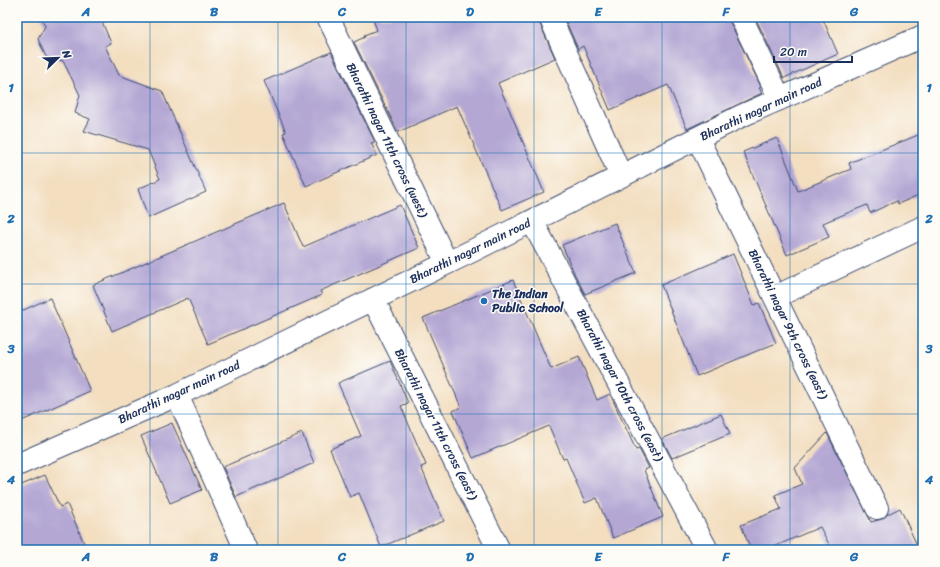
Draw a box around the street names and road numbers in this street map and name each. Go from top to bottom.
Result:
street label: Bharathi nagar 11th cross (west) [340,59,434,222]
street label: Bharathi nagar main road [696,71,826,147]
street label: Bharathi nagar main road [406,212,535,290]
street label: Bharathi nagar 9th cross (east) [742,245,834,403]
street label: Bharathi nagar 10th cross (east) [570,305,670,466]
street label: Bharathi nagar 11th cross (east) [388,344,484,504]
street label: Bharathi nagar main road [114,354,244,430]

